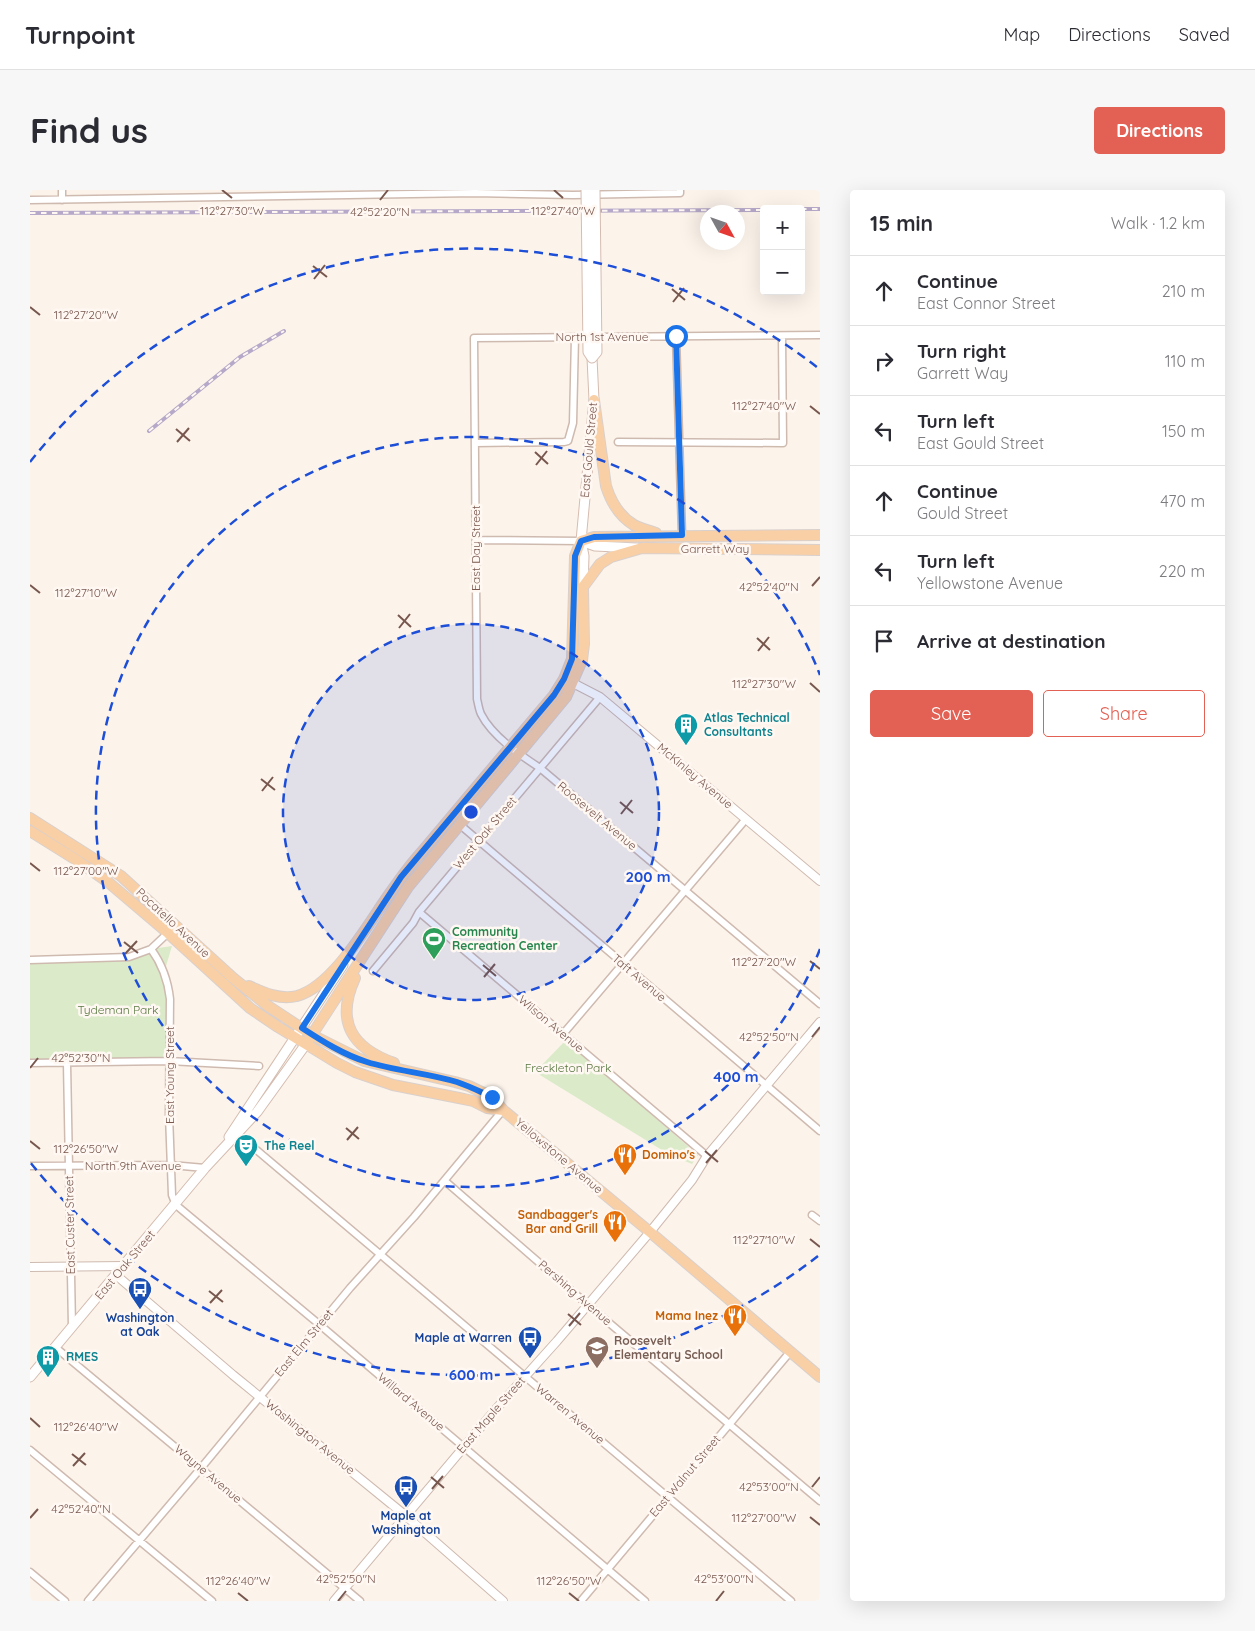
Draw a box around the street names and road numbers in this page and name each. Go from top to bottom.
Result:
street label: North 1st Avenue [555,329,649,344]
street label: East Gould Street [577,402,600,498]
street label: East Day Street [468,505,483,591]
street label: Garrett Way [681,541,749,556]
street label: McKinley Avenue [654,740,736,812]
street label: Roosevelt Avenue [555,778,640,853]
street label: West Oak Street [450,793,519,872]
street label: Pocatello Avenue [133,885,214,961]
street label: Taft Avenue [609,951,670,1005]
street label: Wilson Avenue [515,992,587,1056]
street label: East Young Street [162,1026,177,1124]
street label: Yellowstone Avenue [513,1115,606,1197]
street label: North 9th Avenue [85,1158,182,1173]
street label: East Custer Street [61,1175,78,1275]
street label: East Oak Street [91,1227,158,1302]
street label: Pershing Avenue [536,1257,615,1329]
street label: East Elm Street [271,1306,336,1380]
street label: Willard Avenue [375,1369,448,1434]
street label: East Maple Street [453,1373,528,1456]
street label: Warren Avenue [533,1380,608,1447]
street label: Washington Avenue [263,1396,358,1477]
street label: East Walnut Street [646,1432,723,1520]
street label: Wayne Avenue [171,1441,245,1506]

